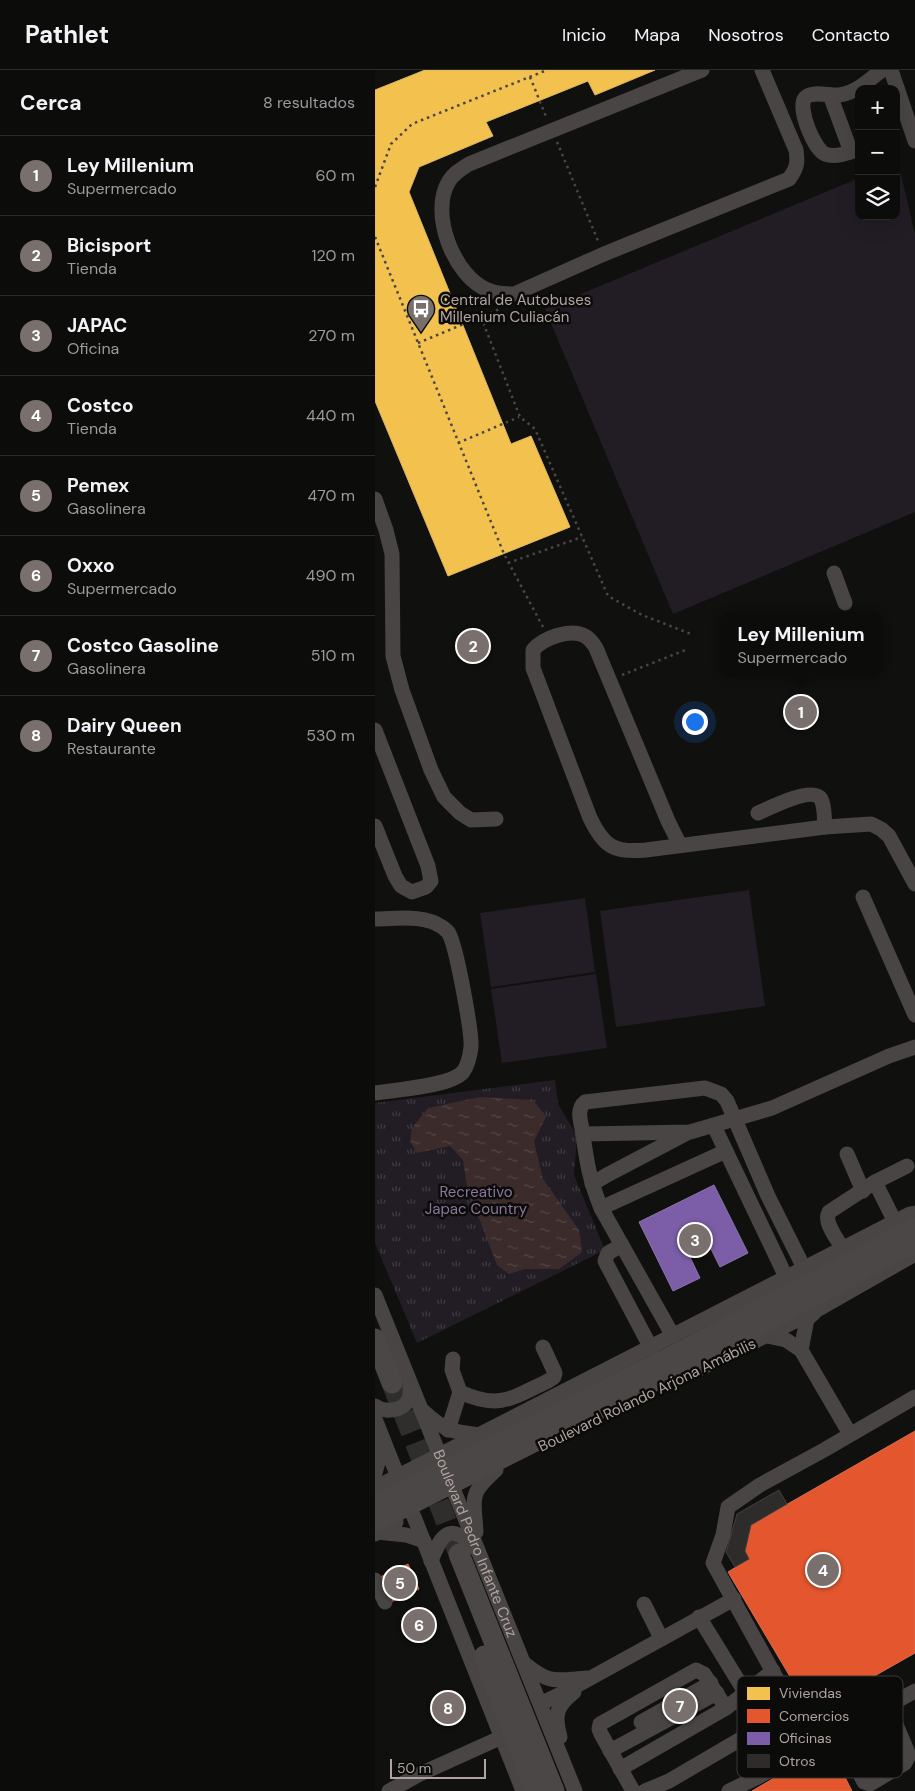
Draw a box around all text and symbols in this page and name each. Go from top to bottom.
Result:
text: Pathlet [25,19,109,50]
text: Inicio [562,23,606,47]
text: Mapa [634,23,680,47]
text: Nosotros [708,23,784,47]
text: Contacto [812,23,890,47]
map controls [855,85,900,220]
button: + [855,85,900,130]
text: Cerca [20,89,82,117]
text: 8 resultados [263,92,355,113]
button: − [855,130,900,175]
text: Ley Millenium [67,153,194,178]
text: 1 [33,165,39,186]
text: 60 m [315,165,355,186]
button: layers [855,175,900,220]
text: Supermercado [67,178,177,199]
text: Bicisport [67,233,151,258]
text: 2 [31,245,41,266]
text: 120 m [311,245,355,266]
text: Tienda [67,258,117,279]
place label: Central de Autobuses Millenium Culiacán [440,290,591,327]
bus stop icon: Central de Autobuses Millenium Culiacán [406,294,436,333]
text: JAPAC [67,313,127,338]
text: 3 [31,325,41,346]
text: 270 m [308,325,355,346]
text: Oficina [67,338,119,359]
text: Costco [67,393,134,418]
text: 4 [31,405,41,426]
text: 440 m [306,405,355,426]
text: Tienda [67,418,117,439]
text: Pemex [67,473,129,498]
text: 5 [31,485,41,506]
text: 470 m [308,485,355,506]
text: Gasolinera [67,498,146,519]
text: Oxxo [67,553,115,578]
text: 6 [31,565,41,586]
text: 490 m [306,565,355,586]
text: Supermercado [67,578,177,599]
popup [720,612,882,677]
text: Ley Millenium [737,622,865,647]
pin: 2 [457,627,489,665]
text: Costco Gasoline [67,633,219,658]
text: 7 [32,645,40,666]
text: 510 m [311,645,355,666]
text: Supermercado [737,647,847,668]
text: Gasolinera [67,658,146,679]
pin: 1 [785,693,817,731]
your location [682,709,708,735]
text: Dairy Queen [67,713,182,738]
text: 8 [31,725,41,746]
text: 530 m [306,725,355,746]
text: Restaurante [67,738,156,759]
park label: Recreativo Japac Country [425,1182,528,1219]
pin: 3 [679,1221,711,1259]
street label: Boulevard Rolando Arjona Amábilis [535,1333,759,1457]
street label: Boulevard Pedro Infante Cruz [428,1447,522,1640]
pin: 4 [807,1551,839,1589]
pin: 5 [384,1564,416,1602]
pin: 6 [403,1606,435,1644]
legend [737,1676,903,1778]
text: Viviendas [779,1684,842,1702]
pin: 7 [664,1687,696,1725]
pin: 8 [432,1689,464,1727]
text: Comercios [779,1707,849,1725]
text: Oficinas [779,1729,832,1747]
text: Otros [779,1752,816,1770]
scale bar [390,1756,486,1779]
text: 50 m [397,1759,431,1777]

